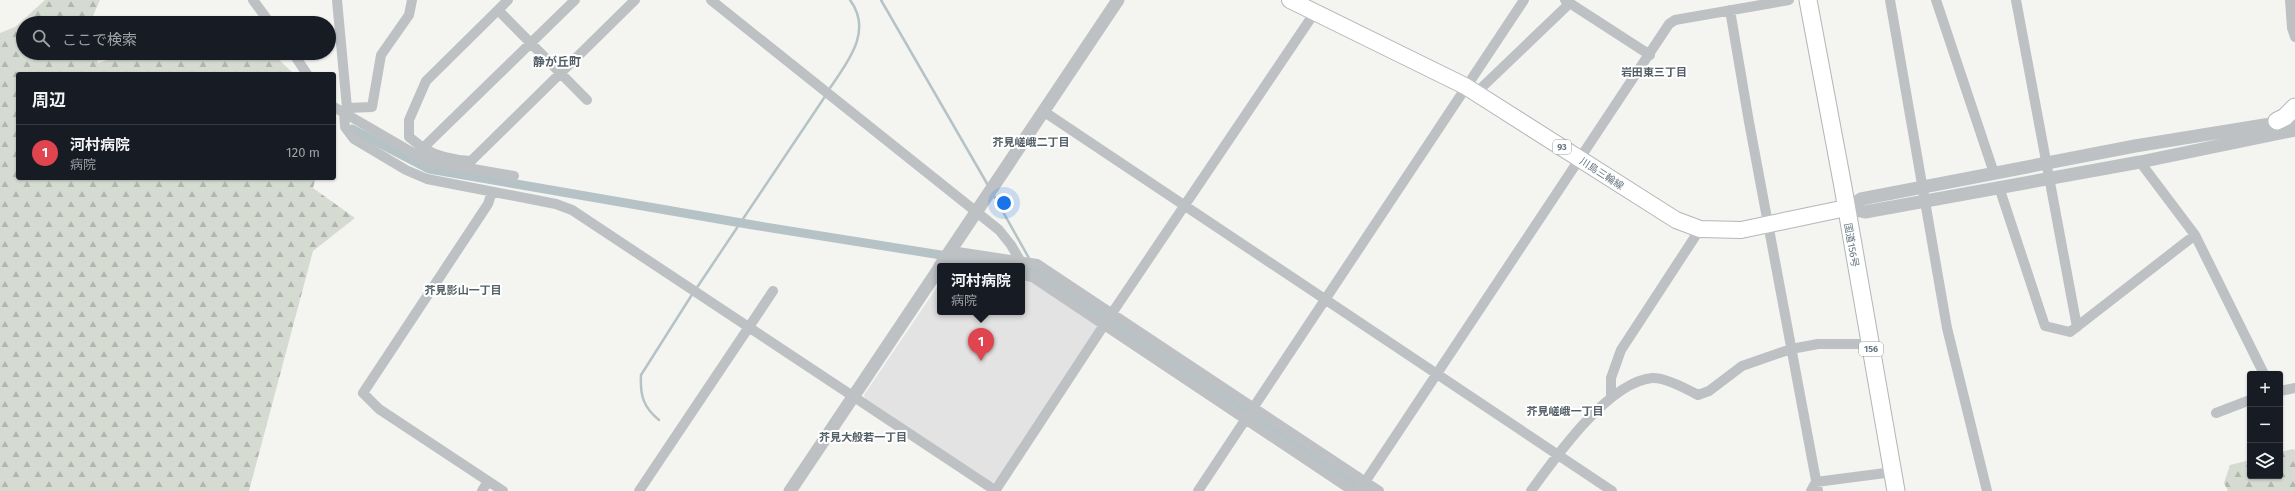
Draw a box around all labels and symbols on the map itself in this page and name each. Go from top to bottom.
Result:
district label: 静が丘町 [533,55,581,69]
district label: 岩田東三丁目 [1621,66,1687,79]
district label: 芥見嵯峨二丁目 [993,136,1070,149]
road number: 93 [1553,140,1571,154]
street label: 川島三輪線 [1577,155,1626,192]
your location [994,193,1014,213]
street label: 国道156号 [1841,222,1861,268]
district label: 芥見影山一丁目 [425,284,502,297]
pin: 1 [968,328,994,361]
road number: 156 [1859,342,1883,356]
district label: 芥見嵯峨一丁目 [1527,405,1604,418]
district label: 芥見大般若一丁目 [819,431,907,444]

